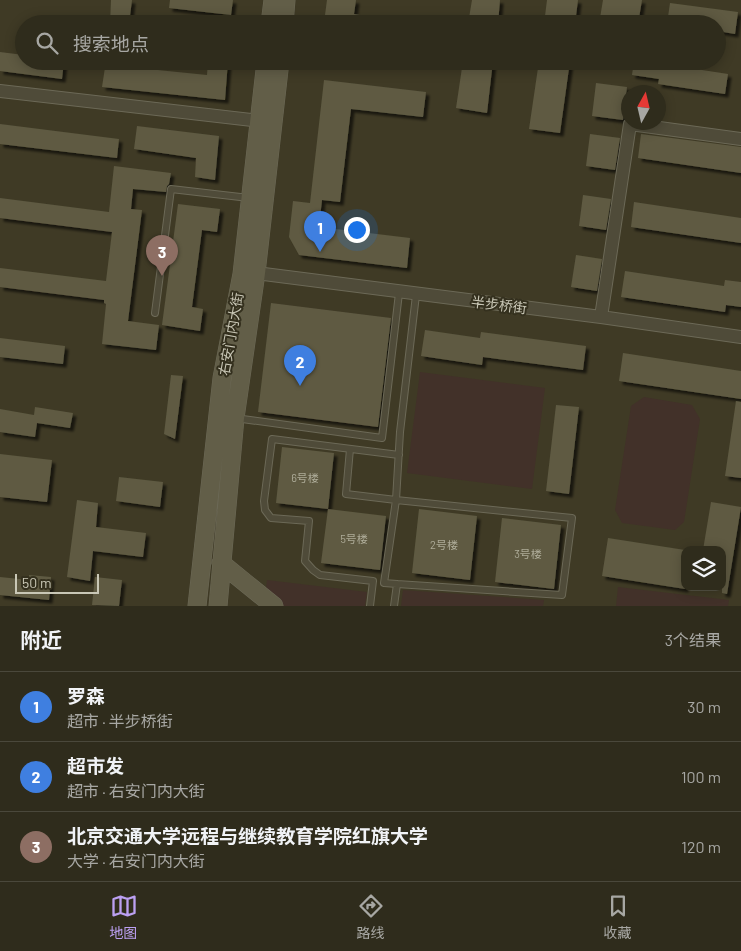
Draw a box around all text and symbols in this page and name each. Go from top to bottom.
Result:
search box [15,15,726,70]
icon: search [33,29,61,57]
text: 搜索地点 [73,32,149,55]
north arrow [621,85,666,130]
pin: 1 [304,211,336,252]
your location [344,217,370,243]
pin: 3 [146,235,178,276]
street label: 右安门内大街 [215,291,246,377]
street label: 半步桥街 [470,293,528,316]
pin: 2 [284,345,316,386]
house number: 6号楼 [291,471,319,484]
house number: 5号楼 [340,532,368,545]
house number: 2号楼 [430,538,458,551]
map controls [681,546,726,591]
button: layers [681,546,726,591]
house number: 3号楼 [514,547,542,560]
scale bar [15,571,99,594]
text: 50 m [22,574,51,591]
text: 附近 [20,627,62,652]
text: 3个结果 [665,630,721,649]
text: 罗森 [67,684,105,707]
text: 1 [33,697,39,716]
text: 30 m [687,697,721,716]
text: 超市 · 半步桥街 [67,711,173,730]
text: 超市发 [67,754,124,777]
text: 2 [32,767,40,786]
text: 100 m [681,767,721,786]
text: 超市 · 右安门内大街 [67,781,205,800]
text: 北京交通大学远程与继续教育学院红旗大学 [67,824,428,847]
text: 3 [32,837,40,856]
text: 120 m [681,837,721,856]
text: 大学 · 右安门内大街 [67,851,205,870]
tab: 地图 [110,892,138,942]
tab: 路线 [357,892,385,942]
tab: 收藏 [604,892,632,942]

